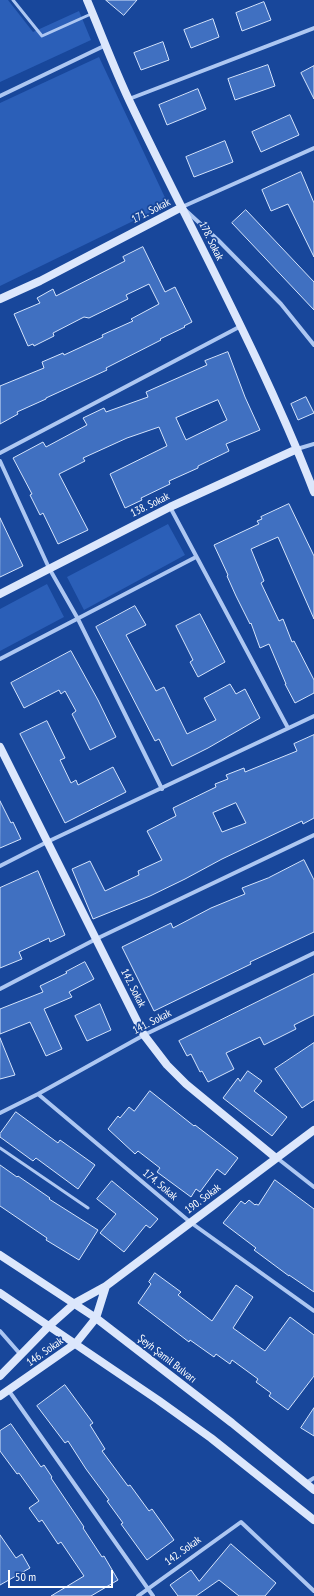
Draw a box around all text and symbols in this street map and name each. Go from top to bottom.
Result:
street label: 171. Sokak [129,196,173,226]
street label: 178. Sokak [196,219,226,263]
street label: 138. Sokak [128,490,172,520]
street label: 142. Sokak [118,966,148,1010]
street label: 141. Sokak [130,1007,174,1037]
street label: 174. Sokak [140,1167,180,1203]
street label: 190. Sokak [182,1181,224,1217]
street label: Şeyh Şamil Bulvarı [135,1332,199,1386]
street label: 146. Sokak [24,1335,66,1369]
street label: 142. Sokak [162,1533,204,1569]
scale bar [10,1562,115,1588]
text: 50 m [15,1569,36,1584]

